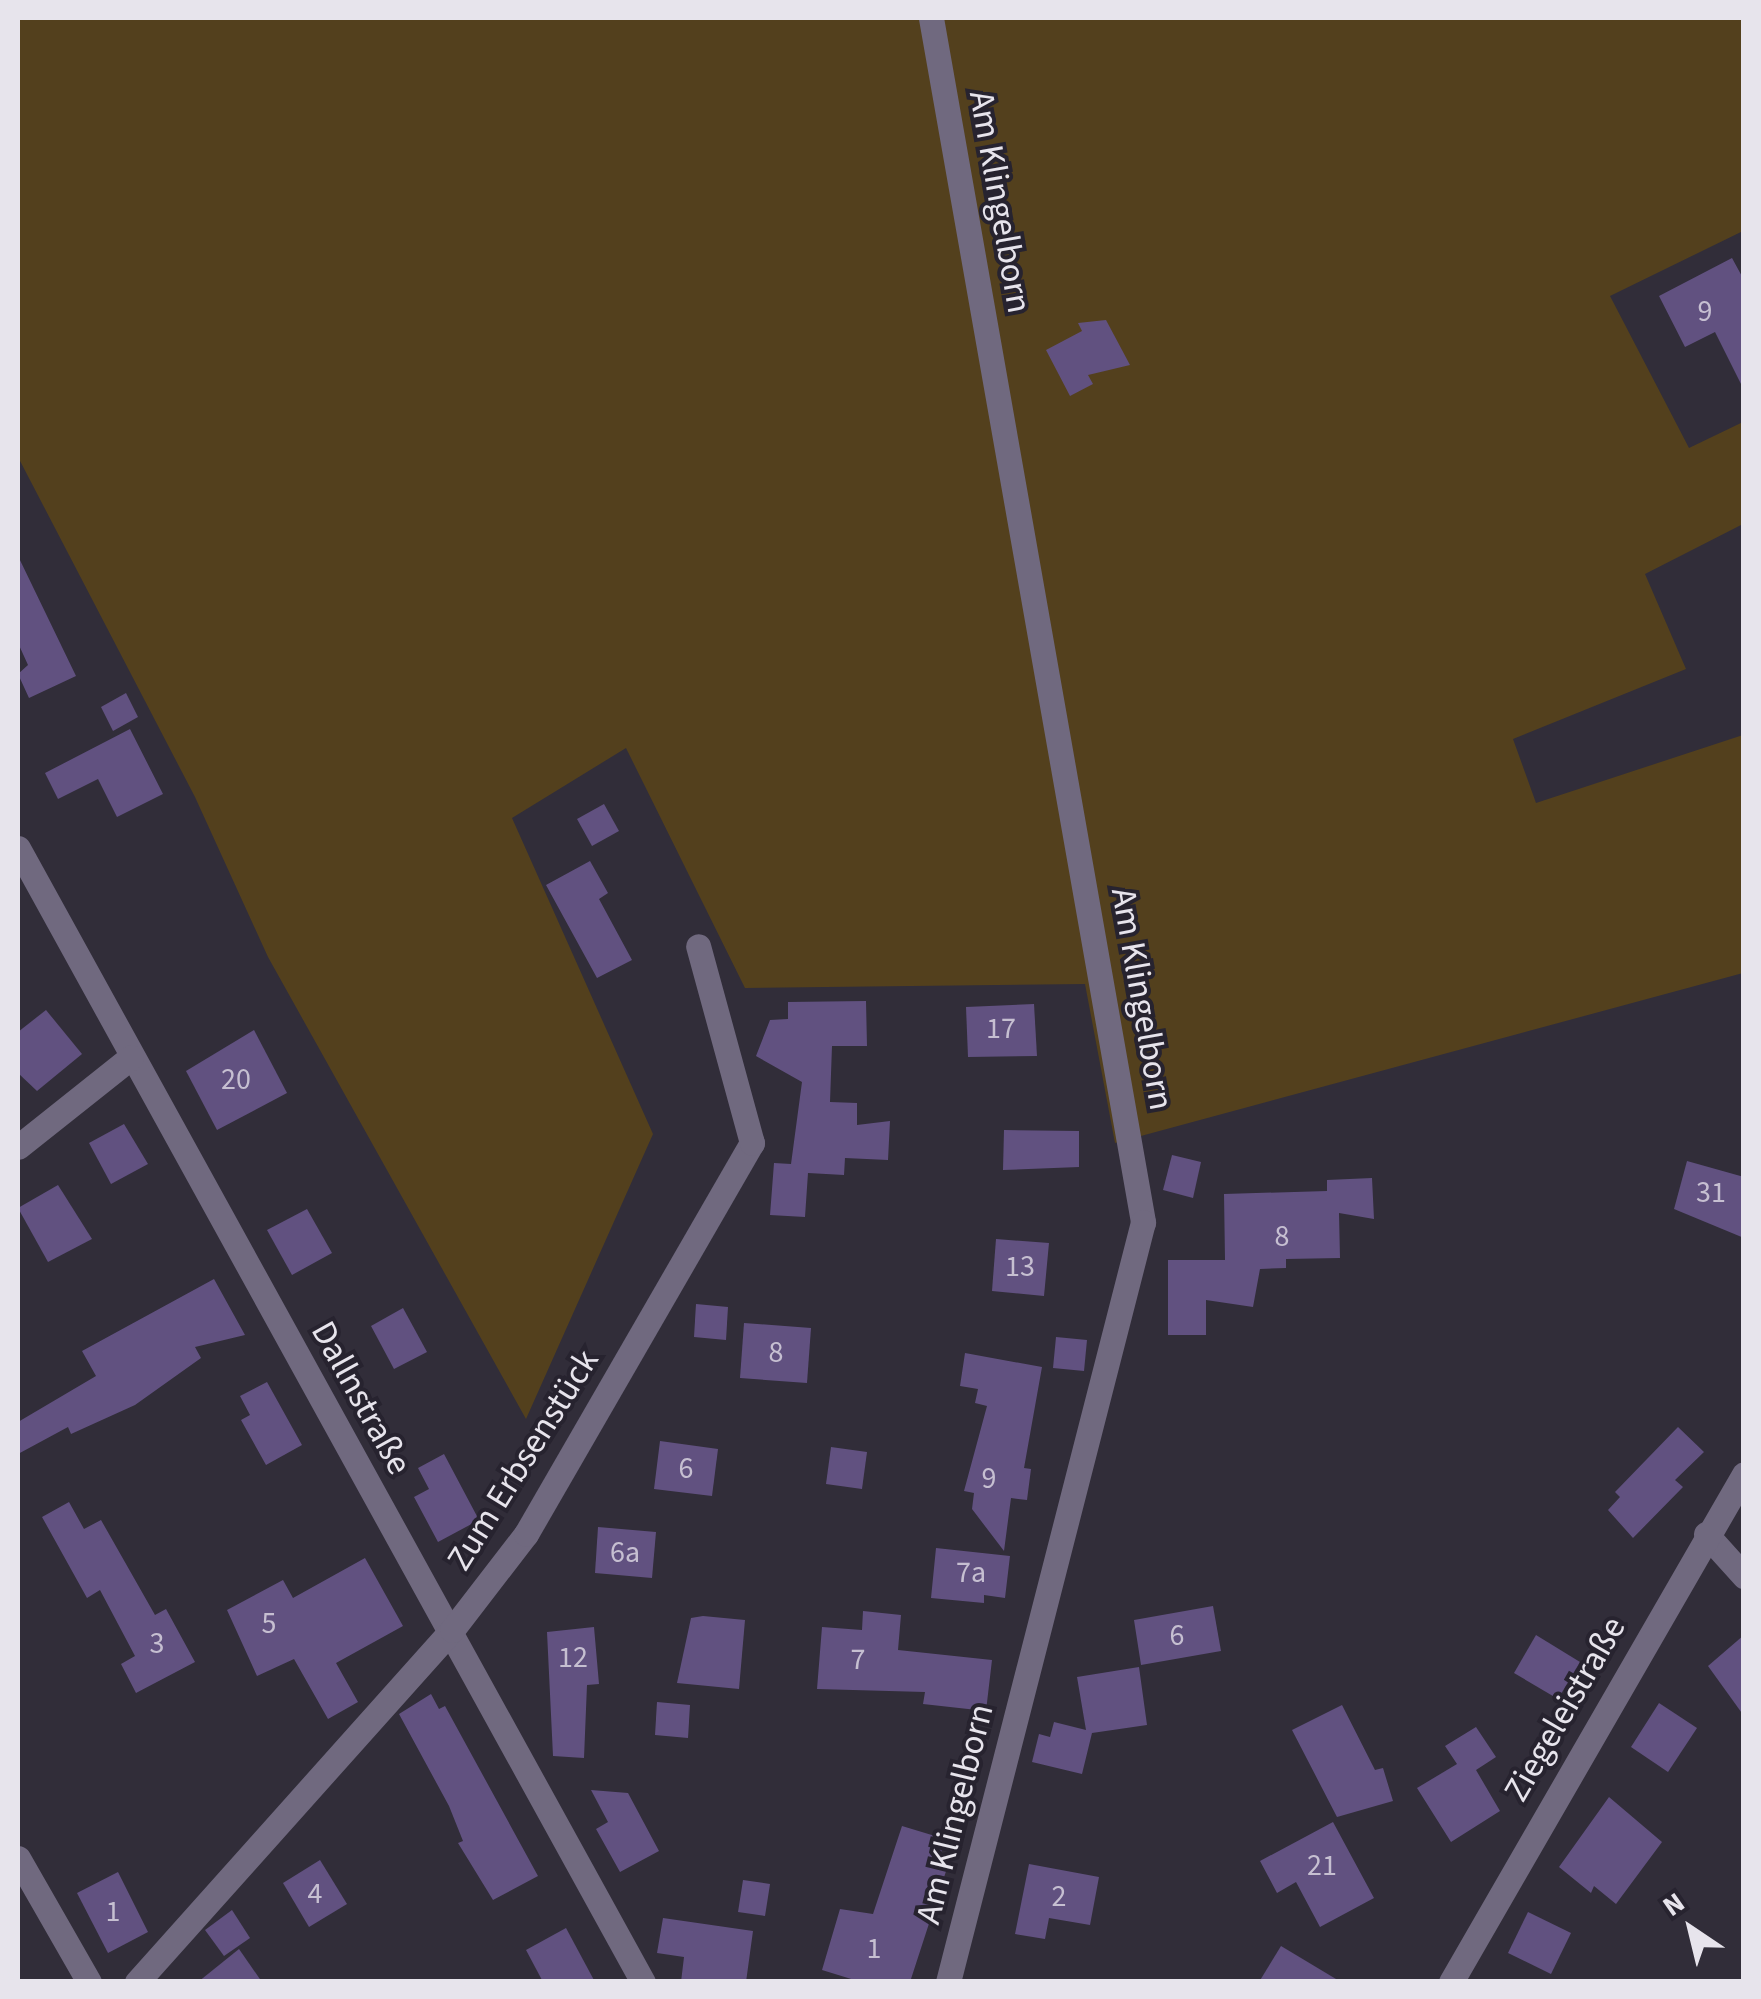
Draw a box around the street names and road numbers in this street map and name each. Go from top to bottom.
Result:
street label: Am Klingelborn [960,88,1040,316]
street label: Am Klingelborn [1102,885,1182,1113]
street label: Dallnstraße [302,1314,420,1482]
street label: Zum Erbsenstück [438,1342,608,1578]
street label: Ziegeleistraße [1495,1609,1635,1809]
street label: Am Klingelborn [907,1700,1003,1928]

